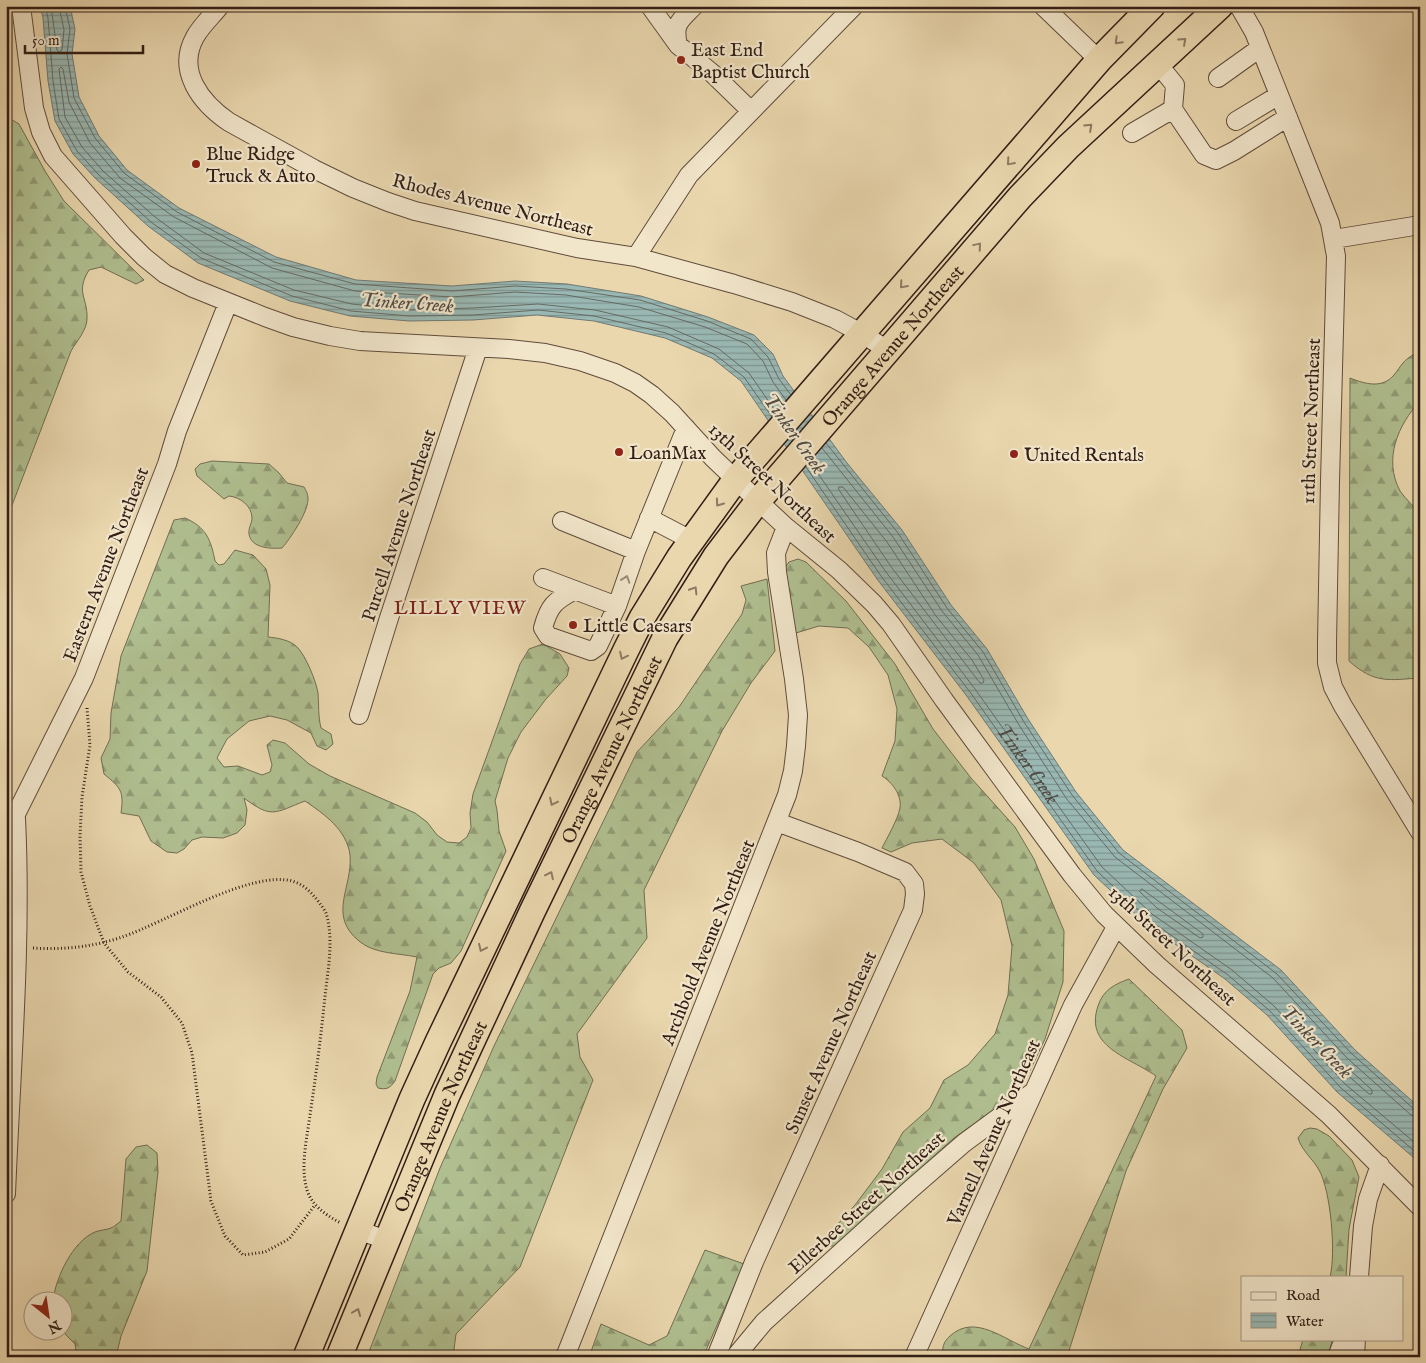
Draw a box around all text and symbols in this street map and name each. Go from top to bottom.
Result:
scale bar [25,22,142,54]
text: 50 m [32,31,60,50]
one-way arrow [1115,35,1124,44]
one-way arrow [1177,38,1186,47]
place label: East End Baptist Church [691,39,810,85]
marker: East End Baptist Church [675,54,687,66]
one-way arrow [1083,124,1092,133]
place label: Blue Ridge Truck & Auto [206,143,316,189]
one-way arrow [1006,157,1015,166]
marker: Blue Ridge Truck & Auto [190,158,202,170]
street label: Rhodes Avenue Northeast [390,169,596,243]
one-way arrow [973,243,982,252]
street label: Orange Avenue Northeast [817,260,970,433]
one-way arrow [900,279,909,288]
water label: Tinker Creek [359,288,454,319]
street label: 11th Street Northeast [1297,337,1327,504]
water label: Tinker Creek [757,388,831,479]
street label: 13th Street Northeast [703,418,841,549]
street label: Purcell Avenue Northeast [357,426,443,625]
place label: LoanMax [629,442,707,466]
place label: United Rentals [1024,444,1144,468]
marker: LoanMax [613,446,625,458]
marker: United Rentals [1008,448,1020,460]
street label: Eastern Avenue Northeast [59,464,155,665]
one-way arrow [716,497,724,506]
one-way arrow [620,575,630,583]
one-way arrow [688,586,698,595]
district label: LILLY VIEW [393,596,527,621]
place label: Little Caesars [583,615,692,639]
marker: Little Caesars [567,619,579,631]
one-way arrow [620,650,630,659]
street label: Orange Avenue Northeast [557,652,669,848]
water label: Tinker Creek [989,719,1064,810]
one-way arrow [549,797,559,806]
street label: Archbold Avenue Northeast [656,836,761,1050]
one-way arrow [544,871,554,880]
street label: 13th Street Northeast [1103,881,1241,1012]
one-way arrow [478,943,488,952]
street label: Sunset Avenue Northeast [781,947,883,1138]
water label: Tinker Creek [1274,1000,1357,1084]
street label: Orange Avenue Northeast [390,1017,494,1216]
street label: Varnell Avenue Northeast [942,1035,1047,1231]
street label: Ellerbee Street Northeast [784,1127,951,1280]
legend [1241,1276,1404,1340]
text: Road [1286,1286,1321,1305]
north arrow [22,1290,72,1340]
one-way arrow [351,1308,362,1317]
text: Water [1286,1312,1324,1331]
text: N [44,1315,65,1337]

